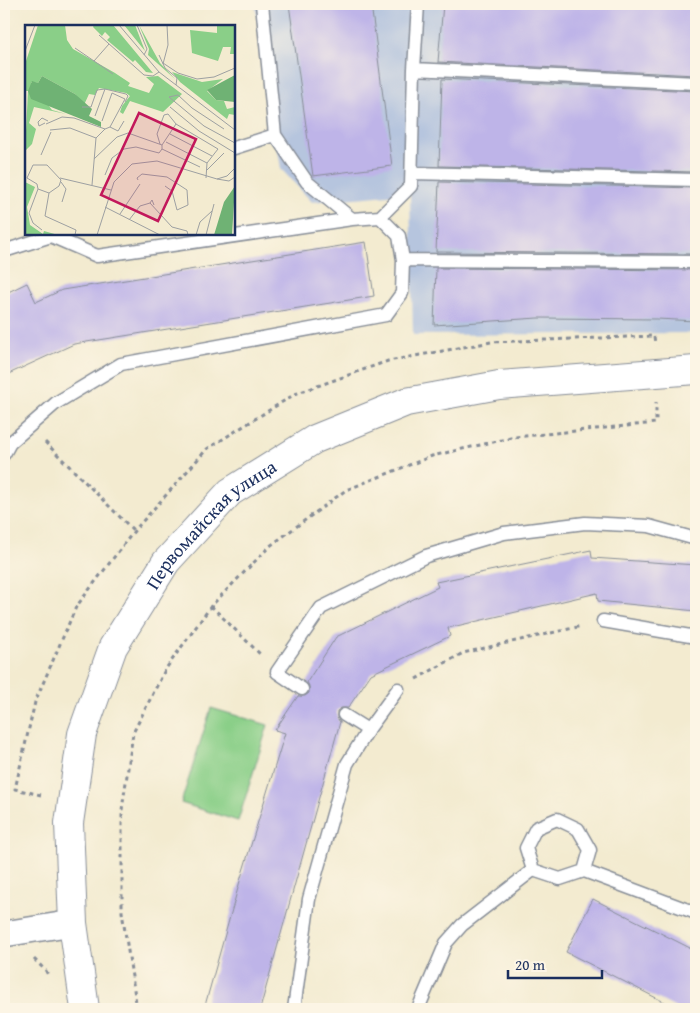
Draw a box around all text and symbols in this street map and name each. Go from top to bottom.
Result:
inset map [25,25,235,235]
street label: Первомайская улица [138,452,282,595]
scale bar [508,948,601,980]
text: 20 m [515,954,546,975]

